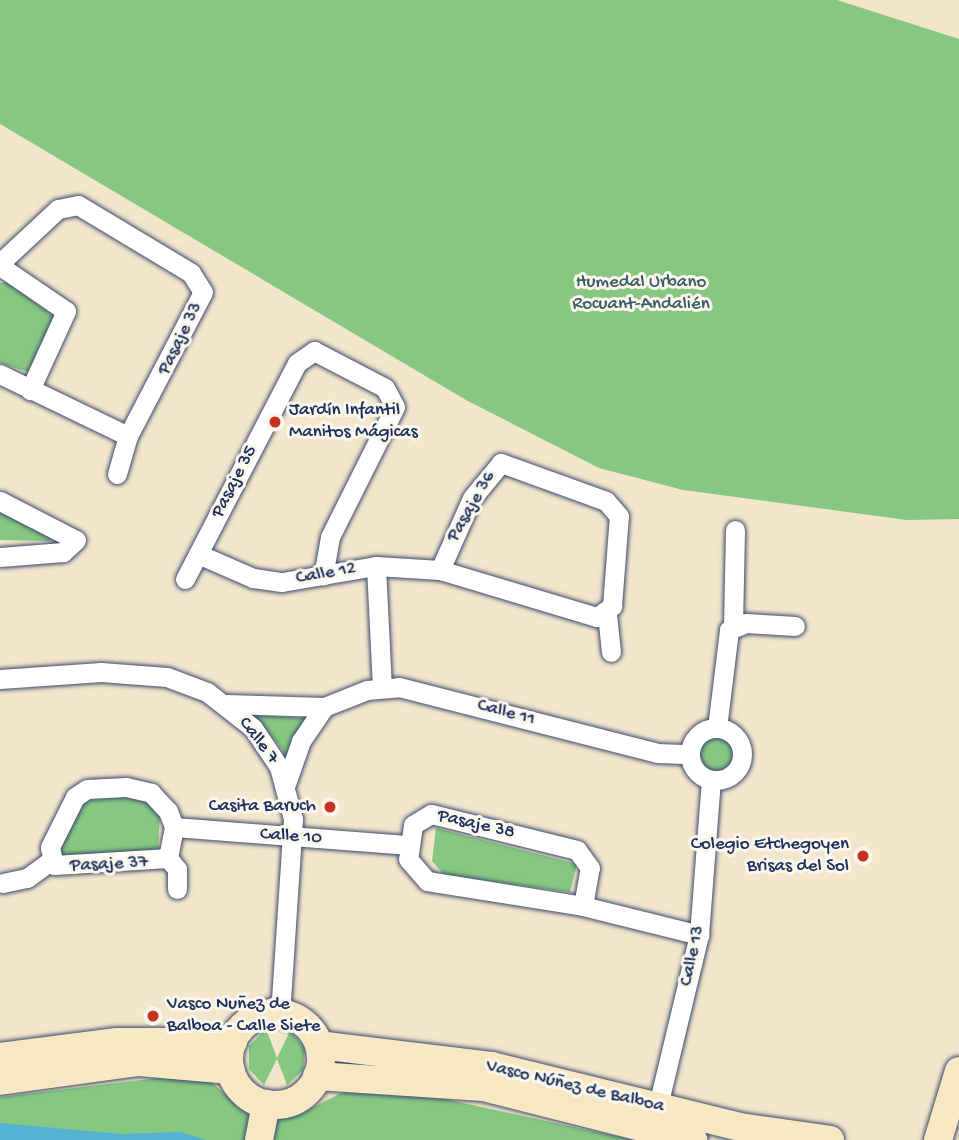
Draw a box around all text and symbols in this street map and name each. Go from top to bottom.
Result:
park label: Humedal Urbano Rocuant-Andalién [572,272,710,316]
street label: Pasaje 33 [154,299,208,379]
place label: Jardín Infantil Manitos Mágicas [289,400,418,444]
marker: Jardín Infantil Manitos Mágicas [267,414,283,430]
street label: Pasaje 35 [207,442,263,522]
street label: Pasaje 36 [443,468,501,546]
street label: Calle 12 [294,558,358,590]
street label: Calle 11 [475,694,537,732]
street label: Calle 7 [233,713,283,769]
place label: Casita Baruch [209,796,316,818]
marker: Casita Baruch [322,799,338,815]
street label: Pasaje 38 [435,805,517,845]
street label: Calle 10 [259,823,323,851]
place label: Colegio Etchegoyen Brisas del Sol [691,834,849,878]
marker: Colegio Etchegoyen Brisas del Sol [855,848,871,864]
street label: Pasaje 37 [69,852,149,878]
street label: Calle 13 [676,924,710,988]
place label: Vasco Nuñez de Balboa - Calle Siete [167,994,321,1038]
marker: Vasco Nuñez de Balboa - Calle Siete [145,1008,161,1024]
street label: Vasco Núñez de Balboa [484,1055,666,1119]

